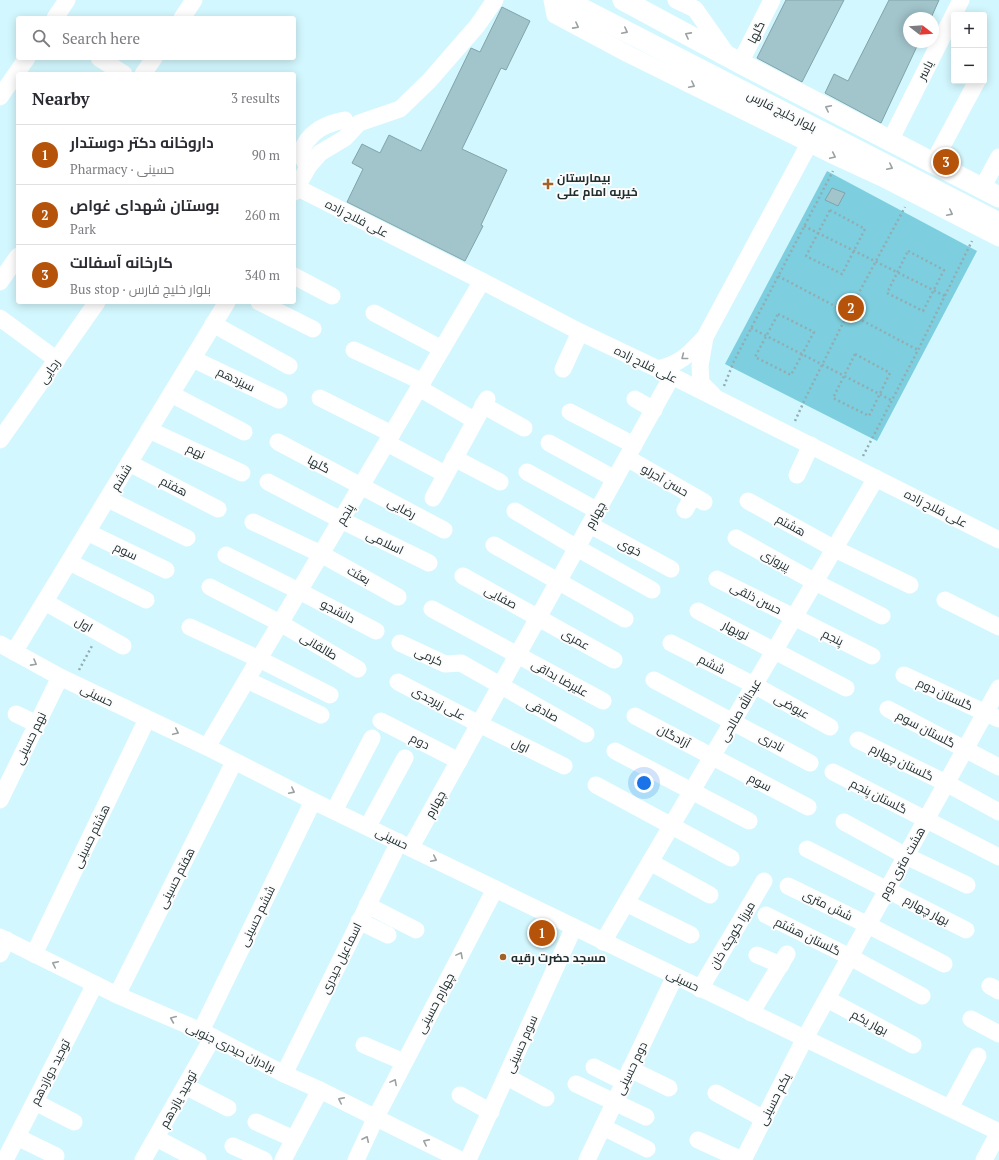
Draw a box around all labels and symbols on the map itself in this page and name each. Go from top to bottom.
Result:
north arrow [903,12,939,48]
street label: گلها [744,18,768,46]
one-way arrow [572,21,579,29]
one-way arrow [621,26,628,34]
one-way arrow [685,32,692,40]
street label: یاسر [913,57,937,83]
one-way arrow [688,80,695,88]
street label: بلوار خلیج فارس [744,87,819,136]
one-way arrow [824,106,832,113]
pin: 3 [933,147,959,177]
one-way arrow [829,151,837,159]
one-way arrow [886,162,893,170]
place label: بیمارستان خیریه امام علی [557,170,638,200]
marker: بیمارستان خیریه امام علی [542,178,554,190]
street label: علی فلاح زاده [323,196,391,241]
one-way arrow [946,208,953,216]
pin: 2 [838,293,864,323]
street label: علی فلاح زاده [611,342,680,387]
one-way arrow [682,352,689,359]
street label: رجایی [35,356,63,386]
street label: سیزدهم [214,363,257,396]
street label: نهم [184,440,208,463]
street label: گلها [305,452,333,476]
street label: ششم [107,461,136,493]
street label: حسن آجرلو [639,461,691,499]
street label: هفتم [157,473,190,500]
street label: علی فلاح زاده [902,486,970,531]
street label: رضایی [385,494,419,522]
street label: چهارم [581,499,610,532]
street label: پنجم [333,500,359,528]
street label: هشتم [773,511,808,540]
street label: اسلامی [364,527,406,557]
street label: خوی [616,535,644,559]
street label: سوم [111,539,140,564]
street label: پیروزی [758,546,794,576]
street label: بعثت [345,563,373,587]
street label: حسن ذلقی [728,579,784,617]
street label: صفایی [482,582,520,612]
street label: دانشجو [318,596,358,626]
street label: اول [73,613,95,635]
street label: نوبهار [719,617,752,643]
street label: عمری [559,625,593,653]
street label: پنجم [819,625,847,651]
street label: طالقانی [298,629,340,663]
street label: کرمی [413,643,445,669]
street label: ششم [696,651,728,678]
street label: علیرضا بداقی [529,656,591,700]
one-way arrow [30,658,37,665]
street label: گلستان دوم [914,675,975,714]
street label: عبدالله صالحی [716,676,764,744]
street label: حسینی [78,681,116,709]
street label: علی زبرجدی [410,683,468,723]
street label: عیوضی [772,690,812,722]
street label: صادقی [524,695,562,725]
street label: گلستان سوم [894,707,958,752]
street label: نهم حسینی [11,709,50,767]
street label: آزادگان [655,721,694,751]
one-way arrow [171,727,179,735]
street label: نادری [757,729,787,755]
street label: دوم [407,730,432,753]
street label: اول [510,734,532,756]
street label: گلستان چهارم [867,740,936,786]
street label: سوم [745,770,774,795]
your location [634,773,654,793]
street label: گلستان پنجم [847,775,910,819]
one-way arrow [288,786,295,794]
street label: چهارم [421,788,450,821]
street label: هشتم حسینی [69,802,114,871]
street label: حسینی [373,824,411,852]
street label: هشت متری دوم [876,824,929,903]
street label: هفتم حسینی [154,845,199,911]
one-way arrow [430,854,438,862]
street label: ششم حسینی [236,883,279,949]
street label: شش متری [801,887,855,923]
street label: بهار چهارم [901,892,952,930]
street label: میرزا کوچک خان [706,899,760,973]
street label: گلستان هشتم [772,914,843,959]
pin: 1 [529,918,555,948]
street label: اسماعیل حیدری [317,920,365,996]
place label: مسجد حضرت رقیه [511,950,606,966]
one-way arrow [456,952,463,959]
marker: مسجد حضرت رقیه [498,952,508,962]
one-way arrow [52,961,60,969]
street label: حسینی [664,966,702,994]
street label: چهارم حسینی [413,970,459,1037]
street label: بهار یکم [848,1006,891,1039]
street label: سوم حسینی [502,1013,541,1076]
one-way arrow [170,1016,178,1024]
street label: برادران حیدری جنوبی [184,1019,278,1075]
street label: توحید دوازدهم [27,1036,74,1108]
street label: دوم حسینی [612,1039,651,1098]
street label: توحید یازدهم [156,1067,201,1131]
street label: یکم حسینی [754,1070,795,1128]
one-way arrow [389,1079,396,1087]
one-way arrow [337,1097,345,1105]
one-way arrow [361,1135,369,1143]
one-way arrow [423,1140,430,1147]

